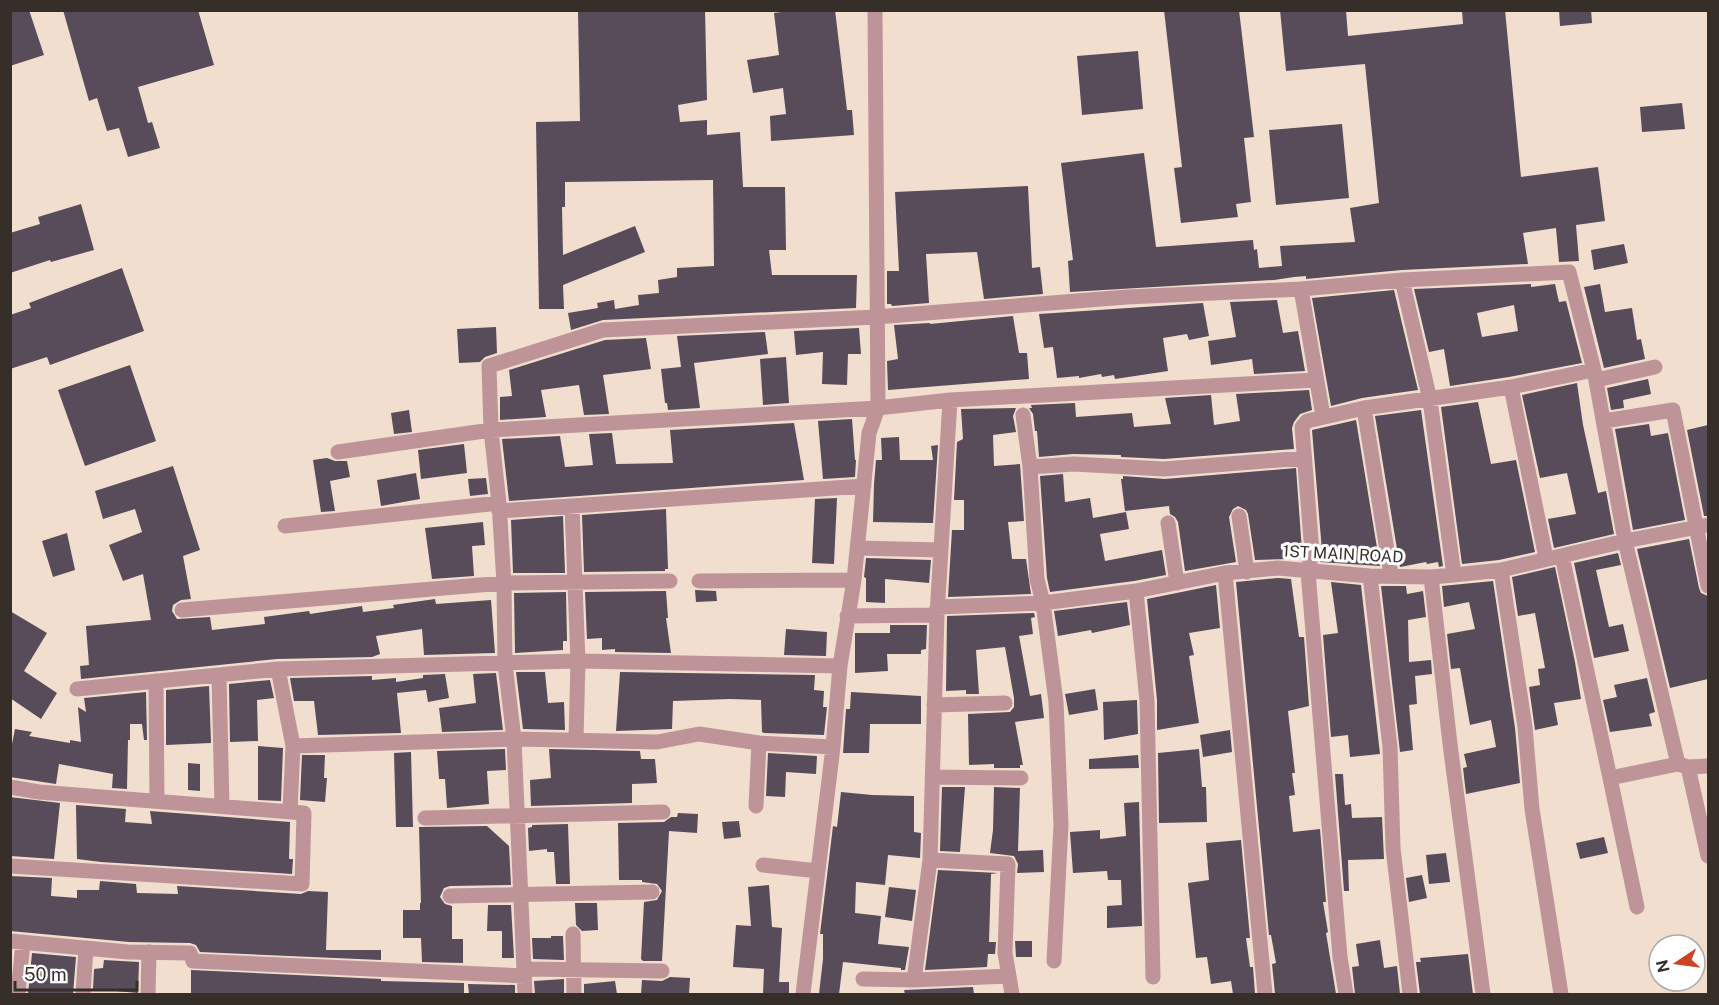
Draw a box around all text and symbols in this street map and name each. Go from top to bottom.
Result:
street label: 1ST MAIN ROAD [1282,541,1404,567]
north arrow [1647,933,1707,993]
scale bar [15,954,136,992]
text: N [1652,958,1674,974]
text: 50 m [24,964,67,985]

